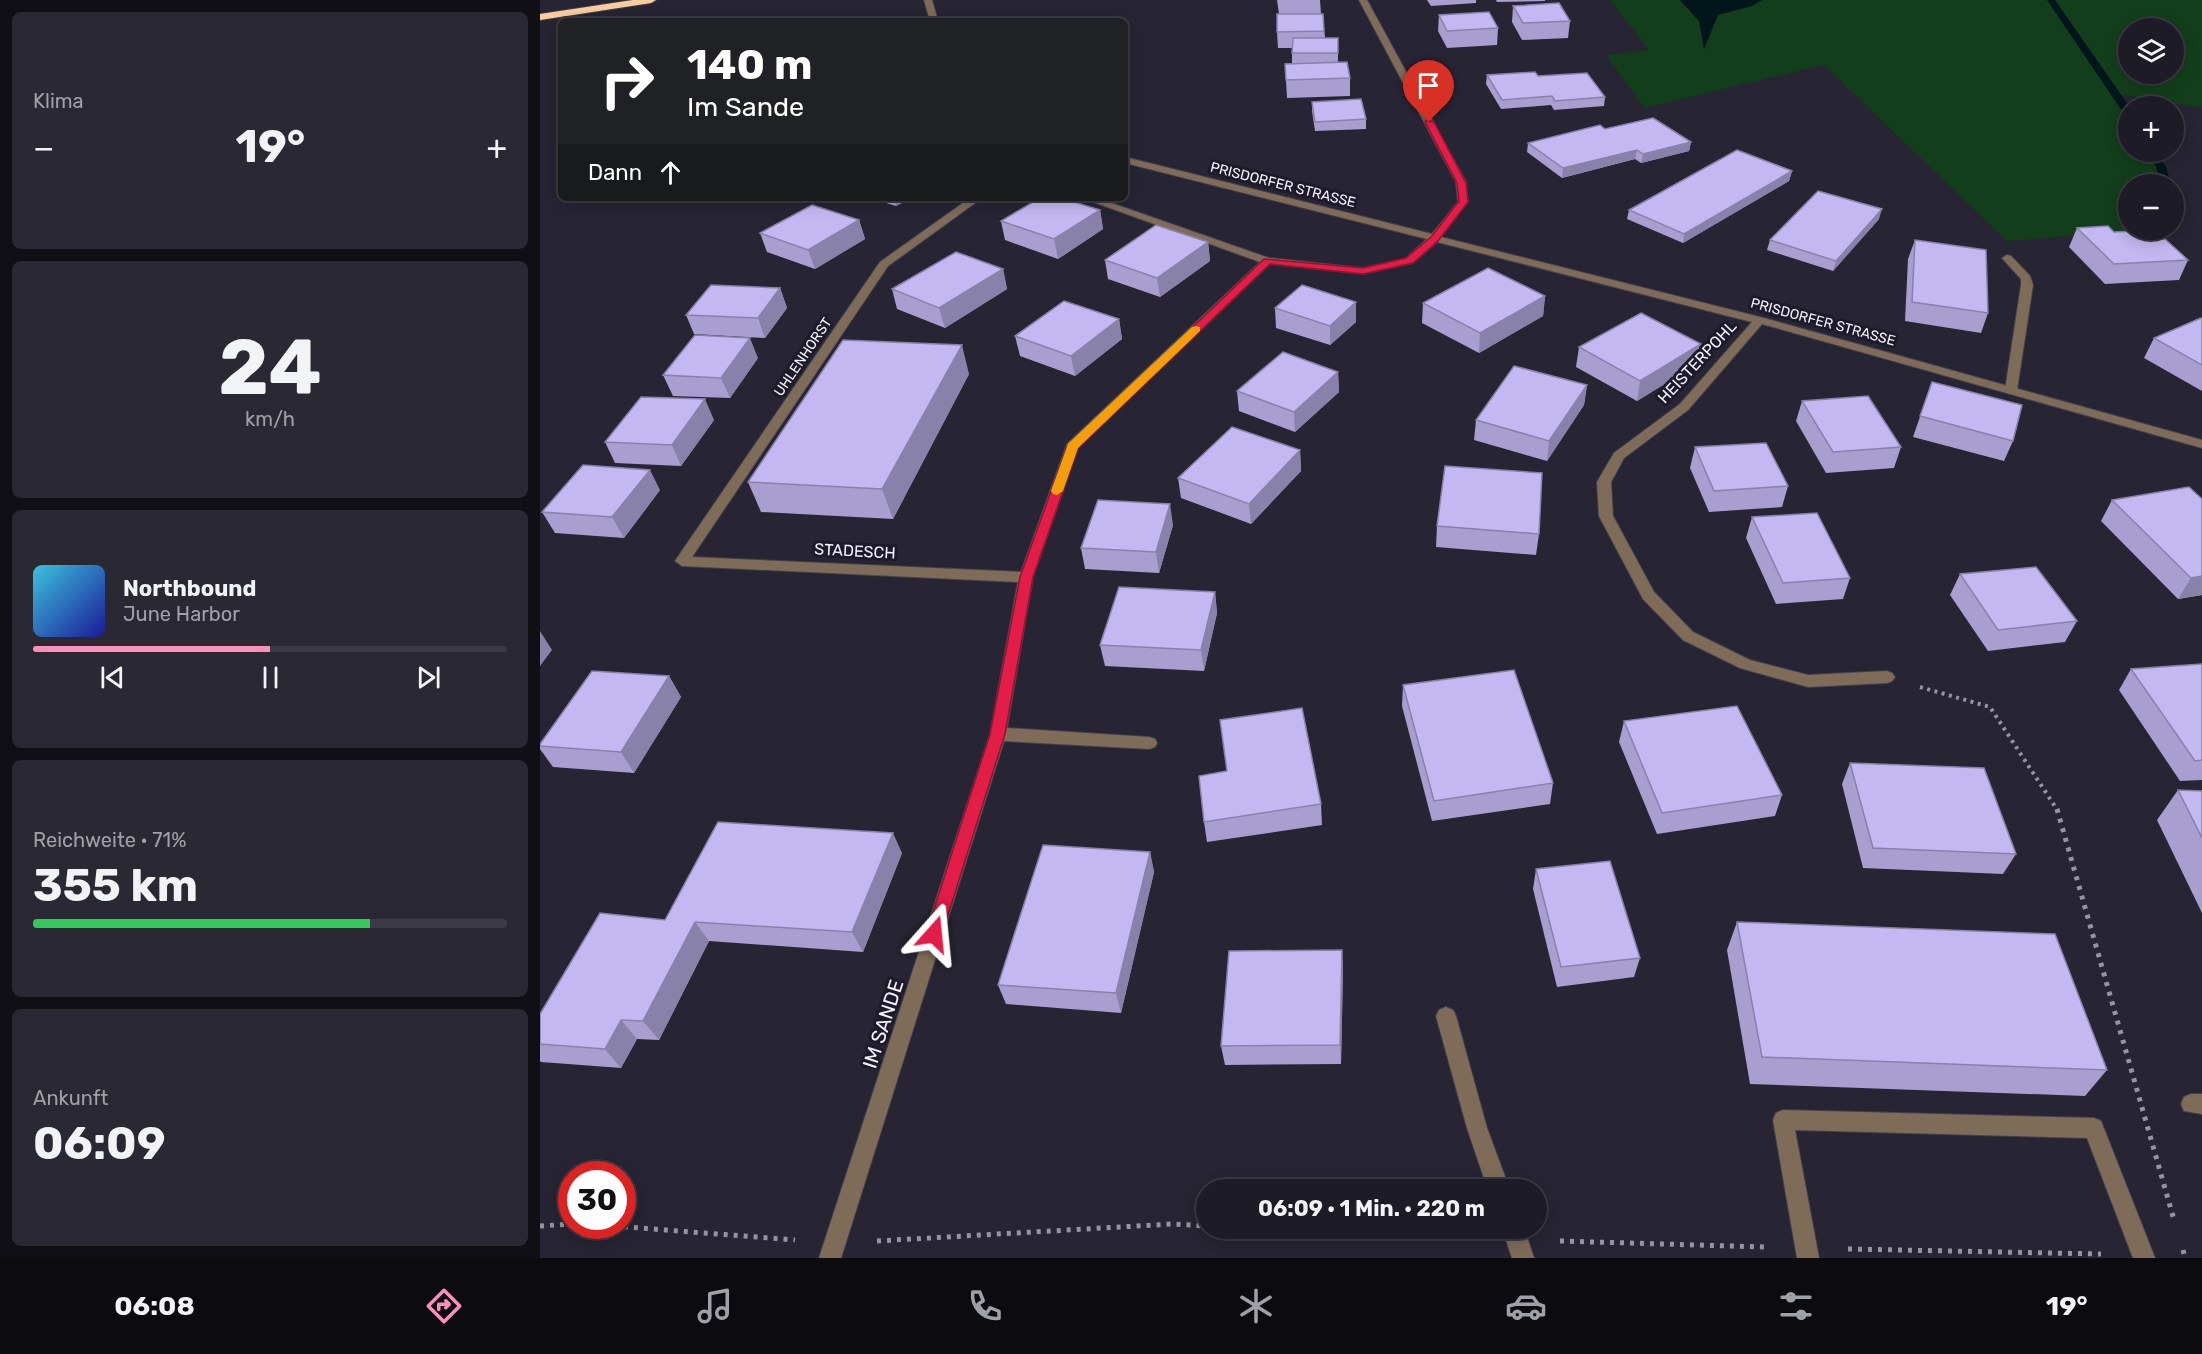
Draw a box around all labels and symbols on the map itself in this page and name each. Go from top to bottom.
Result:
pin [1403,60,1454,122]
street label: PRISDORFER STRASSE [1209,159,1357,211]
street label: PRISDORFER STRASSE [1749,294,1897,350]
street label: UHLENHORST [770,314,836,400]
street label: HEISTERPOHL [1654,317,1740,407]
street label: STADESCH [814,539,896,563]
position arrow [902,902,966,966]
street label: IM SANDE [857,977,909,1071]
speed limit sign: 30 [558,1161,636,1239]

